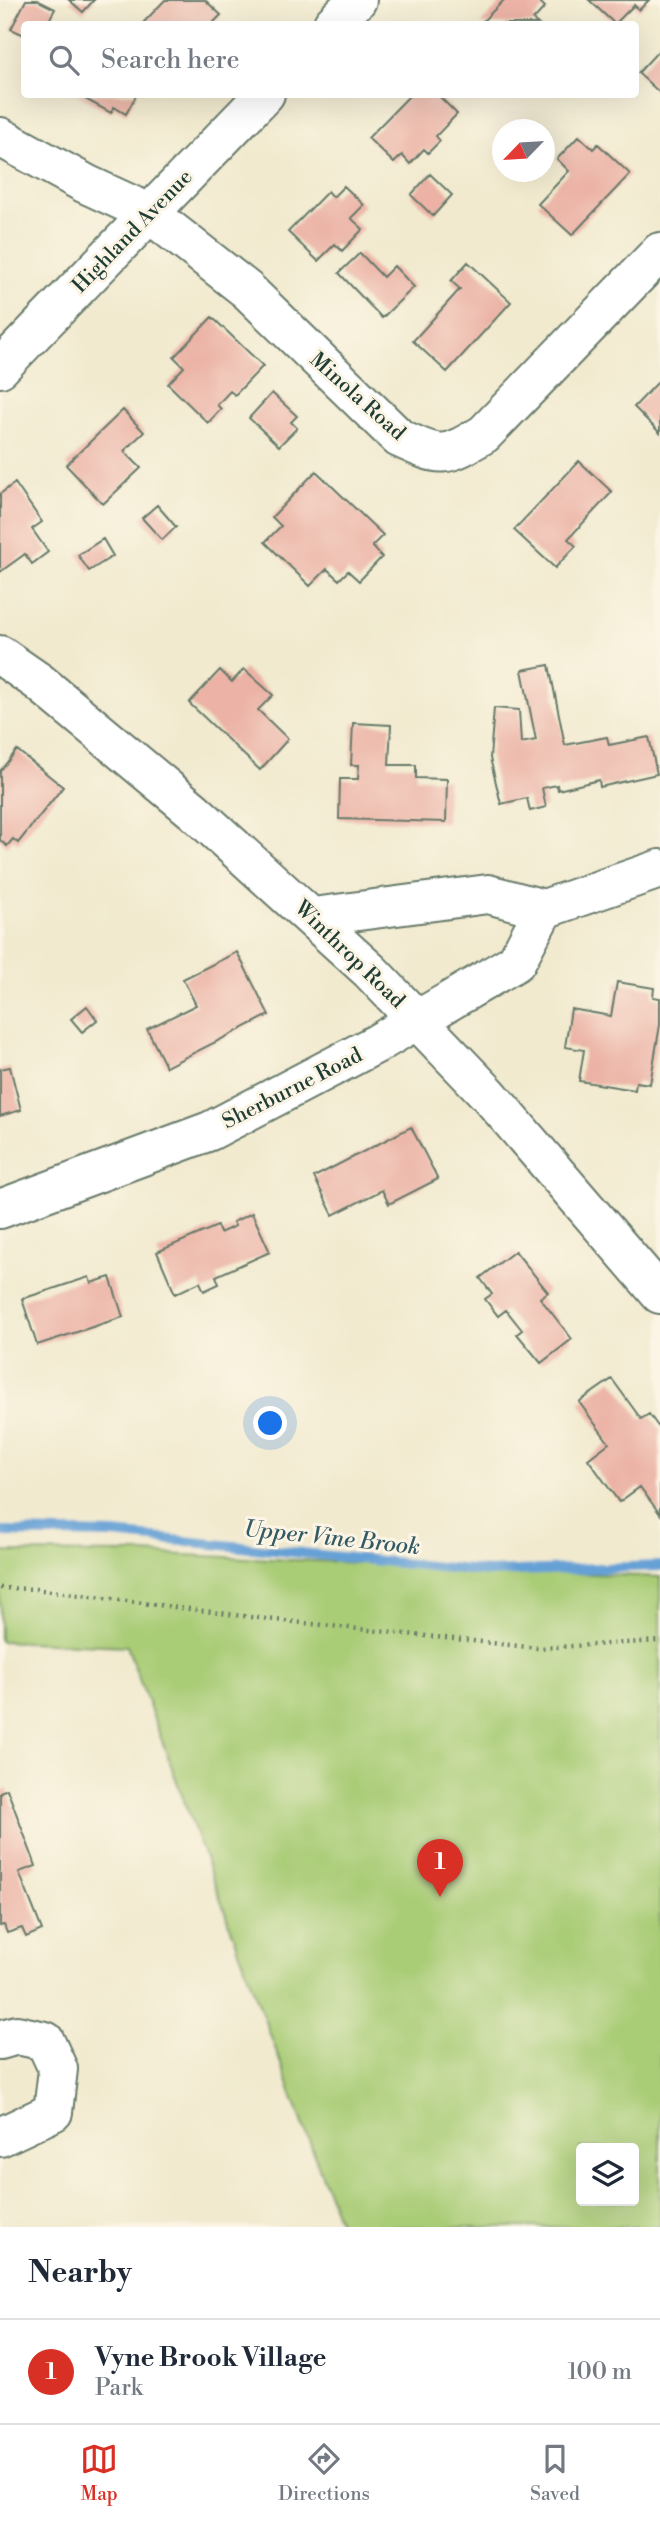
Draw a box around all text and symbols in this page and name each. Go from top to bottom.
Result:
search box [21,21,639,98]
icon: search [45,41,83,79]
text: Search here [101,44,240,76]
north arrow [492,119,555,182]
street label: Highland Avenue [67,164,198,299]
street label: Minola Road [304,347,411,446]
street label: Winthrop Road [288,895,410,1014]
street label: Sherburne Road [218,1042,367,1135]
your location [253,1406,287,1440]
water label: Upper Vine Brook [242,1515,421,1561]
pin: 1 [417,1839,463,1897]
map controls [576,2143,639,2206]
button: layers [576,2143,639,2206]
text: Nearby [28,2254,132,2292]
text: Vyne Brook Village [95,2342,327,2374]
text: 1 [45,2358,57,2386]
text: 100 m [567,2358,632,2386]
text: Park [95,2374,143,2402]
tab: Map [80,2440,118,2506]
tab: Directions [278,2440,370,2506]
tab: Saved [530,2440,580,2506]

